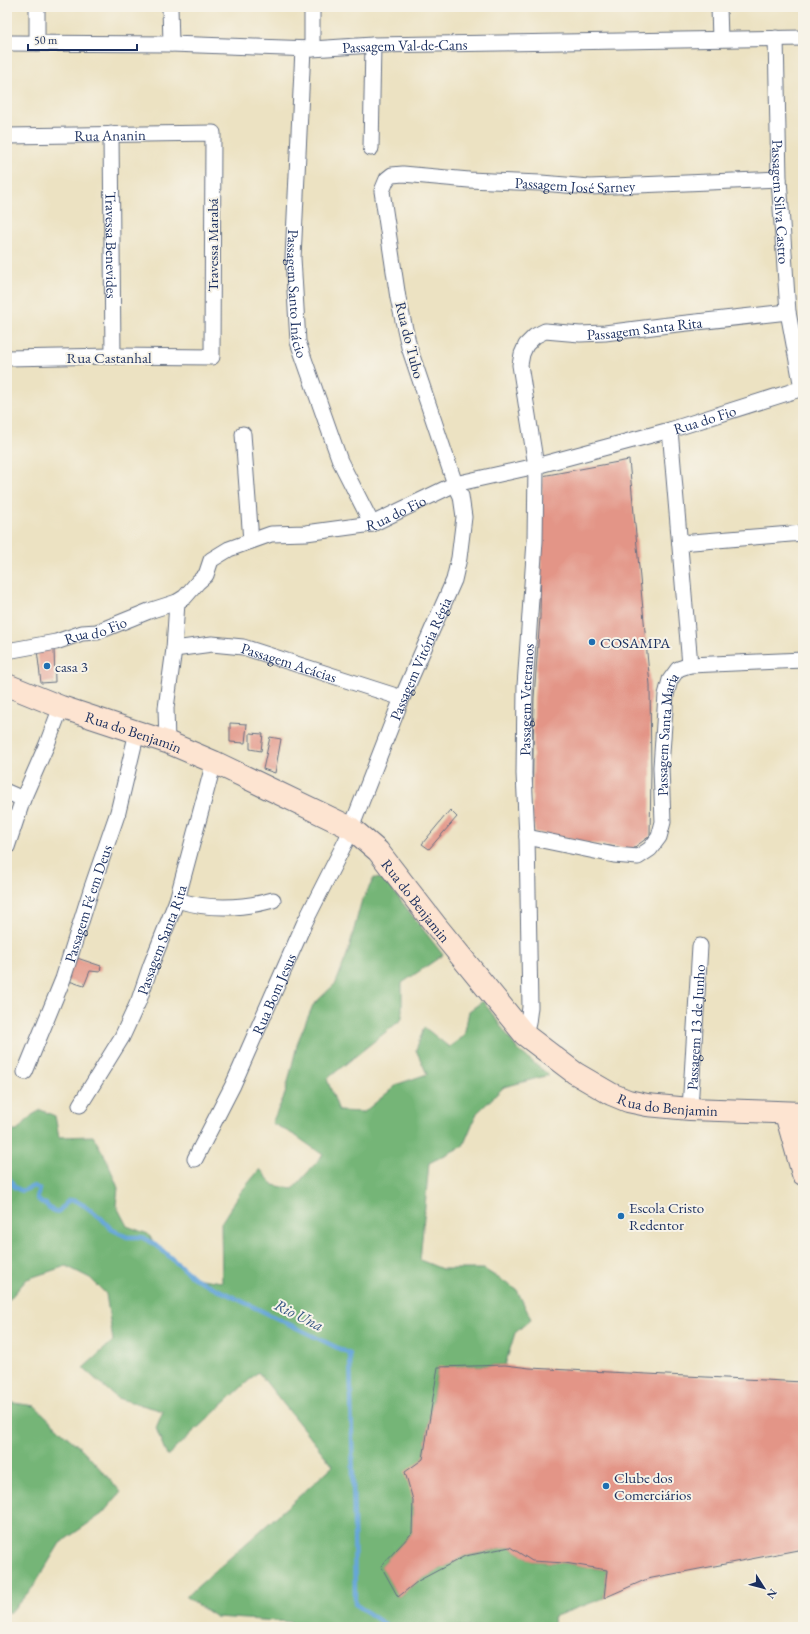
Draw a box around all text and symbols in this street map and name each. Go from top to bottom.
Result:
scale bar [28,26,137,52]
text: 50 m [34,32,58,48]
street label: Passagem Val-de-Cans [341,34,468,57]
street label: Rua Ananin [74,124,146,145]
street label: Passagem Silva Castro [769,139,794,265]
street label: Passagem José Sarney [514,172,636,197]
street label: Travessa Benevides [102,191,122,299]
street label: Travessa Marabá [203,198,222,292]
street label: Passagem Santo Inácio [283,229,312,360]
street label: Rua do Tubo [391,300,429,380]
street label: Passagem Santa Rita [586,312,703,343]
street label: Rua Castanhal [67,348,152,367]
street label: Rua do Fio [671,400,738,438]
street label: Rua do Fio [365,490,429,534]
street label: Passagem Vitória Régia [385,594,455,723]
street label: Rua do Fio [61,612,129,648]
place label: COSAMPA [600,633,671,652]
marker: COSAMPA [587,637,597,647]
street label: Passagem Acácias [239,638,340,686]
street label: Passagem Veteranos [515,643,537,756]
place label: casa 3 [55,657,88,676]
marker: casa 3 [42,661,52,671]
street label: Passagem Santa Maria [652,668,682,797]
street label: Rua do Benjamin [83,706,185,757]
street label: Passagem Fé em Deus [59,842,116,965]
street label: Rua do Benjamin [378,855,455,946]
street label: Passagem Santa Rita [132,883,190,997]
street label: Rua Bom Jesus [247,950,300,1037]
street label: Passagem 13 de Junho [682,964,708,1091]
street label: Rua do Benjamin [615,1088,718,1119]
place label: Escola Cristo Redentor [629,1198,704,1234]
marker: Escola Cristo Redentor [616,1211,626,1221]
water label: Rio Una [271,1294,327,1336]
place label: Clube dos Comerciários [614,1468,691,1504]
marker: Clube dos Comerciários [601,1481,611,1491]
north arrow [744,1568,784,1608]
text: N [764,1586,780,1602]

